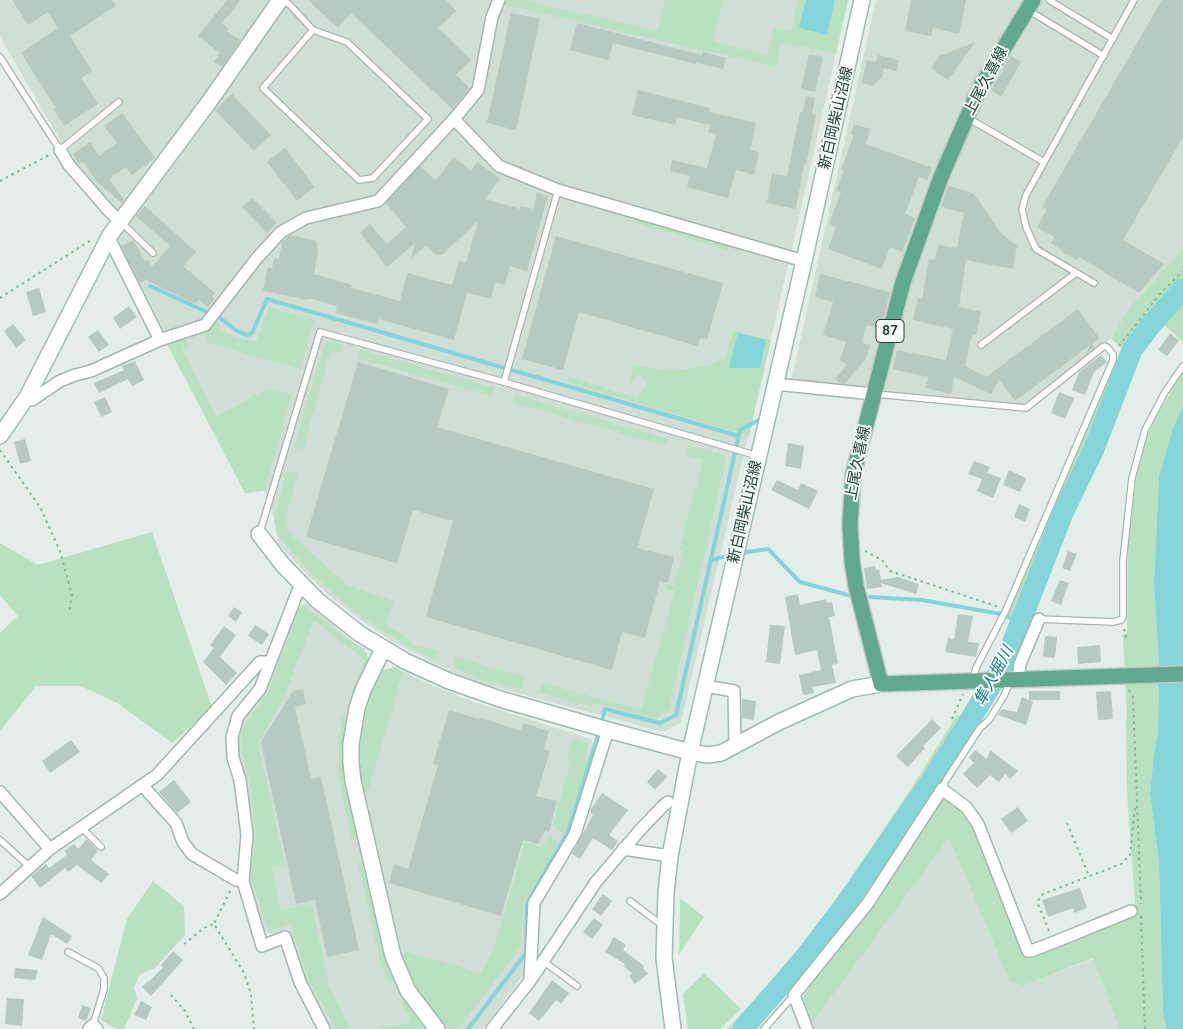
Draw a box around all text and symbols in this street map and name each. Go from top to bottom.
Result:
street label: 上尾久喜線 [960,44,1012,118]
street label: 新白岡柴山沼線 [815,65,857,171]
road number: 87 [876,320,904,342]
street label: 上尾久喜線 [842,424,874,502]
street label: 新白岡柴山沼線 [724,459,766,565]
water label: 隼人堀川 [971,643,1017,709]

